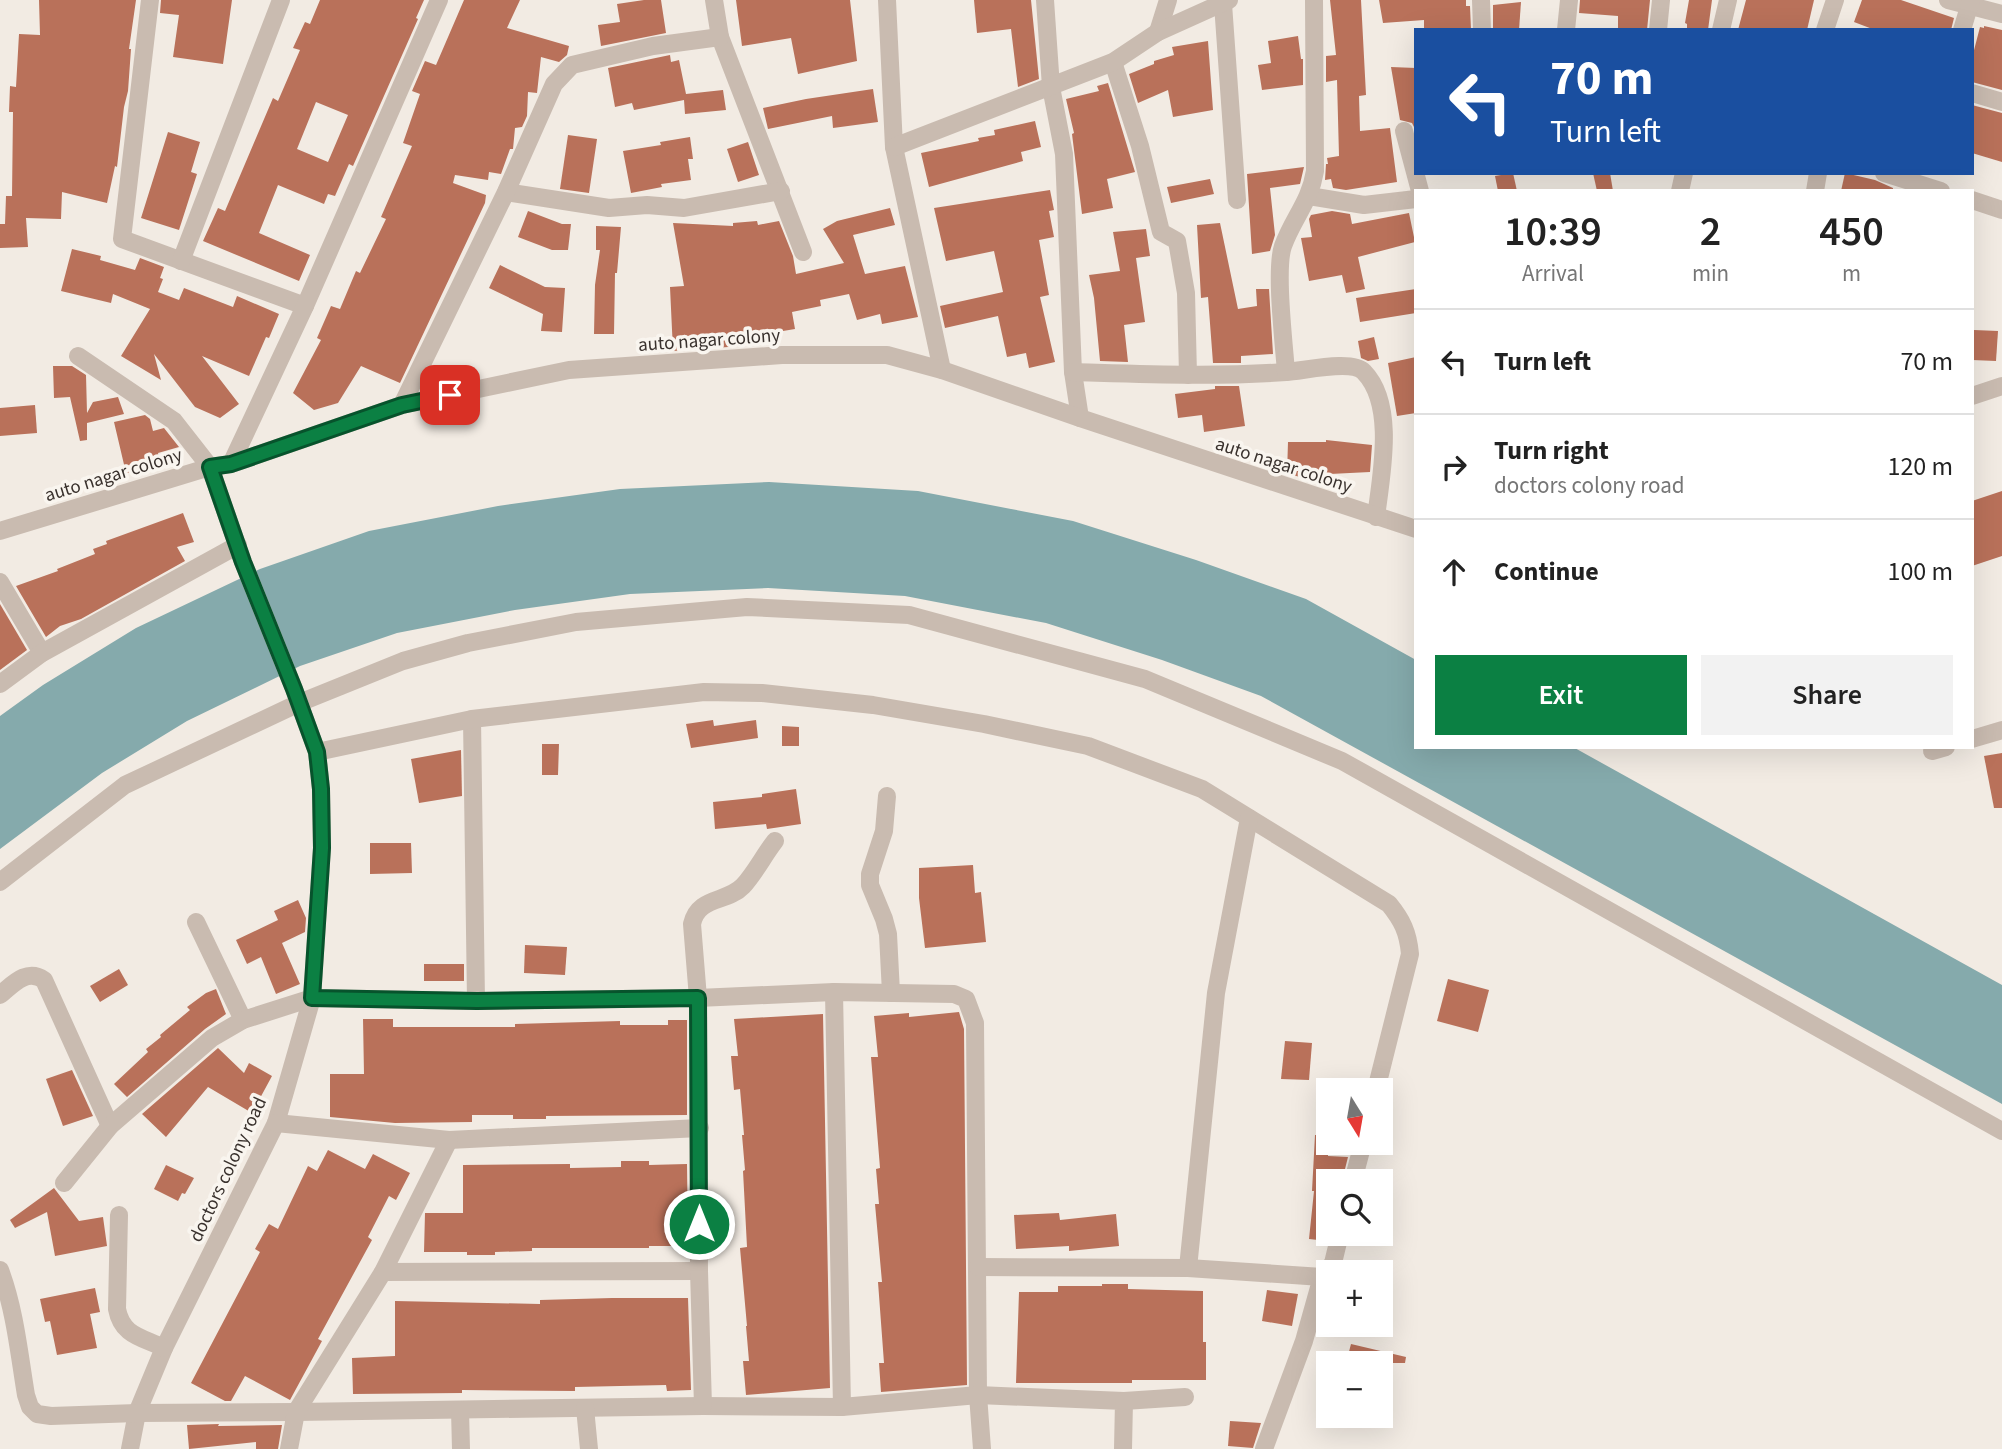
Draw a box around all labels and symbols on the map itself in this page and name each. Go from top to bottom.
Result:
street label: auto nagar colony [637,322,781,359]
pin [420,365,480,425]
street label: auto nagar colony [1212,431,1356,500]
street label: auto nagar colony [41,442,186,509]
north arrow [1316,1078,1393,1155]
street label: doctors colony road [183,1093,274,1247]
position arrow [662,1187,736,1261]

